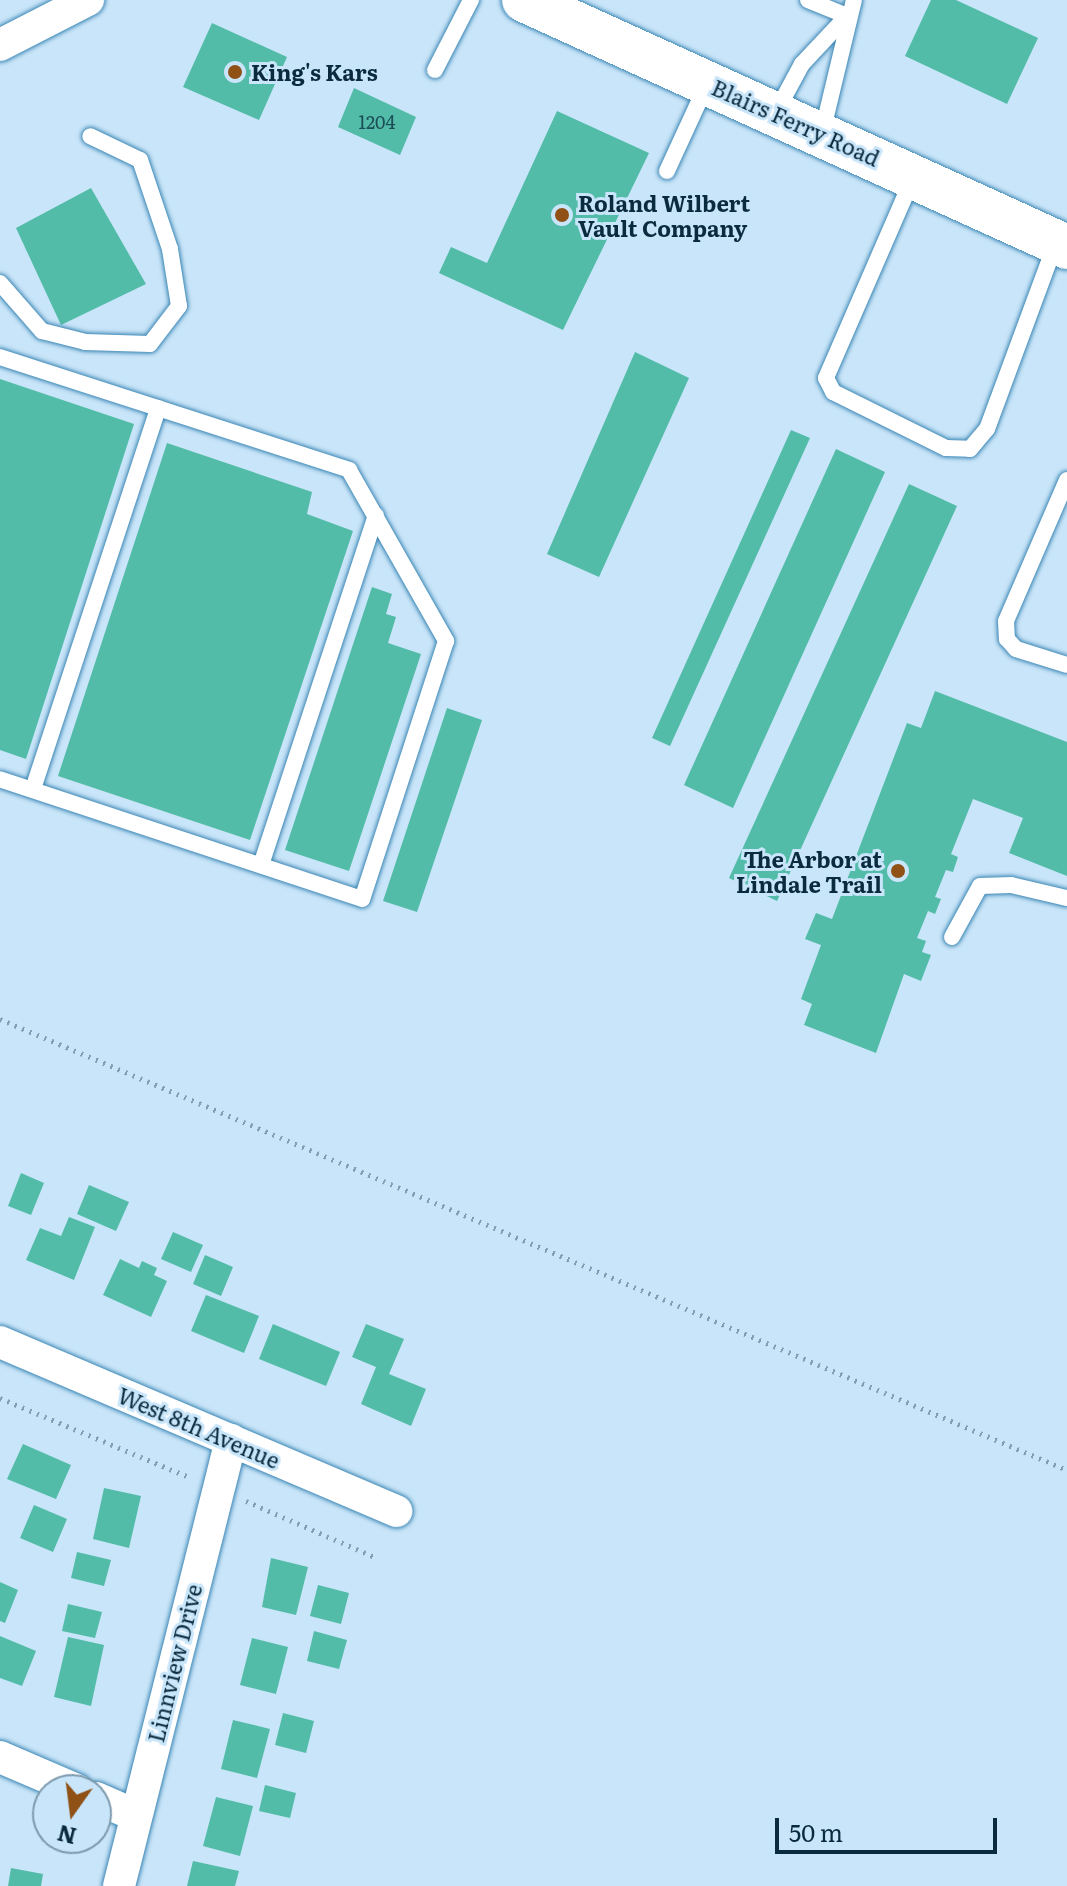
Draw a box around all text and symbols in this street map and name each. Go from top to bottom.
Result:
place label: King's Kars [251,59,378,85]
marker: King's Kars [226,63,244,81]
street label: Blairs Ferry Road [708,73,884,171]
house number: 1204 [359,111,395,133]
place label: Roland Wilbert Vault Company [578,189,750,240]
marker: Roland Wilbert Vault Company [553,206,571,224]
place label: The Arbor at Lindale Trail [736,845,882,896]
marker: The Arbor at Lindale Trail [889,862,907,880]
street label: West 8th Avenue [114,1381,284,1473]
street label: Linnview Drive [142,1581,206,1745]
north arrow [32,1774,112,1854]
scale bar [779,1802,1001,1852]
text: 50 m [789,1814,843,1849]
text: N [54,1818,80,1854]

